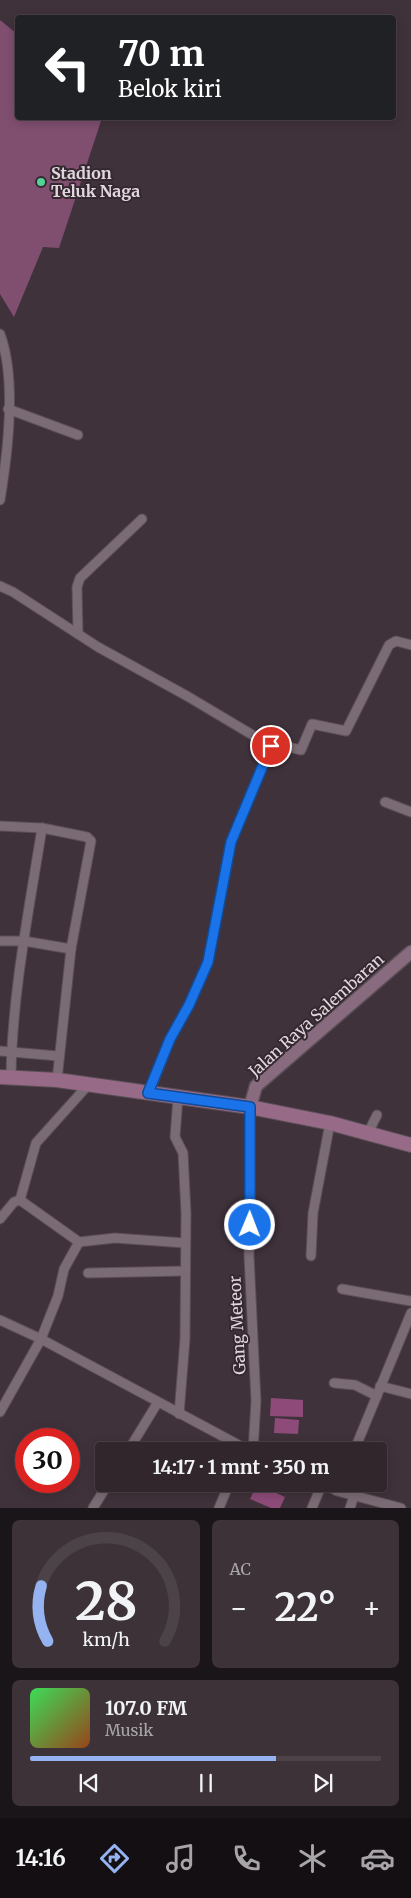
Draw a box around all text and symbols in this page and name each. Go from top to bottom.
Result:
text: 70 m [118,32,205,76]
icon: left [35,35,100,100]
text: Belok kiri [118,75,222,103]
place label: Stadion Teluk Naga [51,163,140,201]
marker: Stadion Teluk Naga [35,176,47,188]
pin [250,725,292,767]
icon: arrive [257,732,285,760]
street label: Jalan Raya Salembaran [243,949,388,1082]
position arrow [223,1198,275,1250]
street label: Gang Meteor [224,1275,250,1375]
speed limit sign: 30 [15,1428,80,1493]
text: 14:17 · 1 mnt · 350 m [153,1455,329,1479]
text: AC [230,1559,251,1579]
text: 28 [75,1569,137,1634]
text: 22° [274,1584,336,1631]
text: − [230,1590,248,1626]
text: + [362,1590,381,1626]
text: km/h [82,1628,130,1651]
text: 107.0 FM [105,1696,187,1720]
text: Musik [105,1720,153,1740]
icon: previous [75,1769,103,1797]
icon: pause [192,1769,220,1797]
icon: next [309,1769,337,1797]
icon: directions [97,1841,132,1876]
icon: music [163,1841,198,1876]
icon: phone [229,1841,264,1876]
icon: climate [295,1841,330,1876]
icon: car [360,1841,395,1876]
text: 14:16 [15,1844,66,1872]

